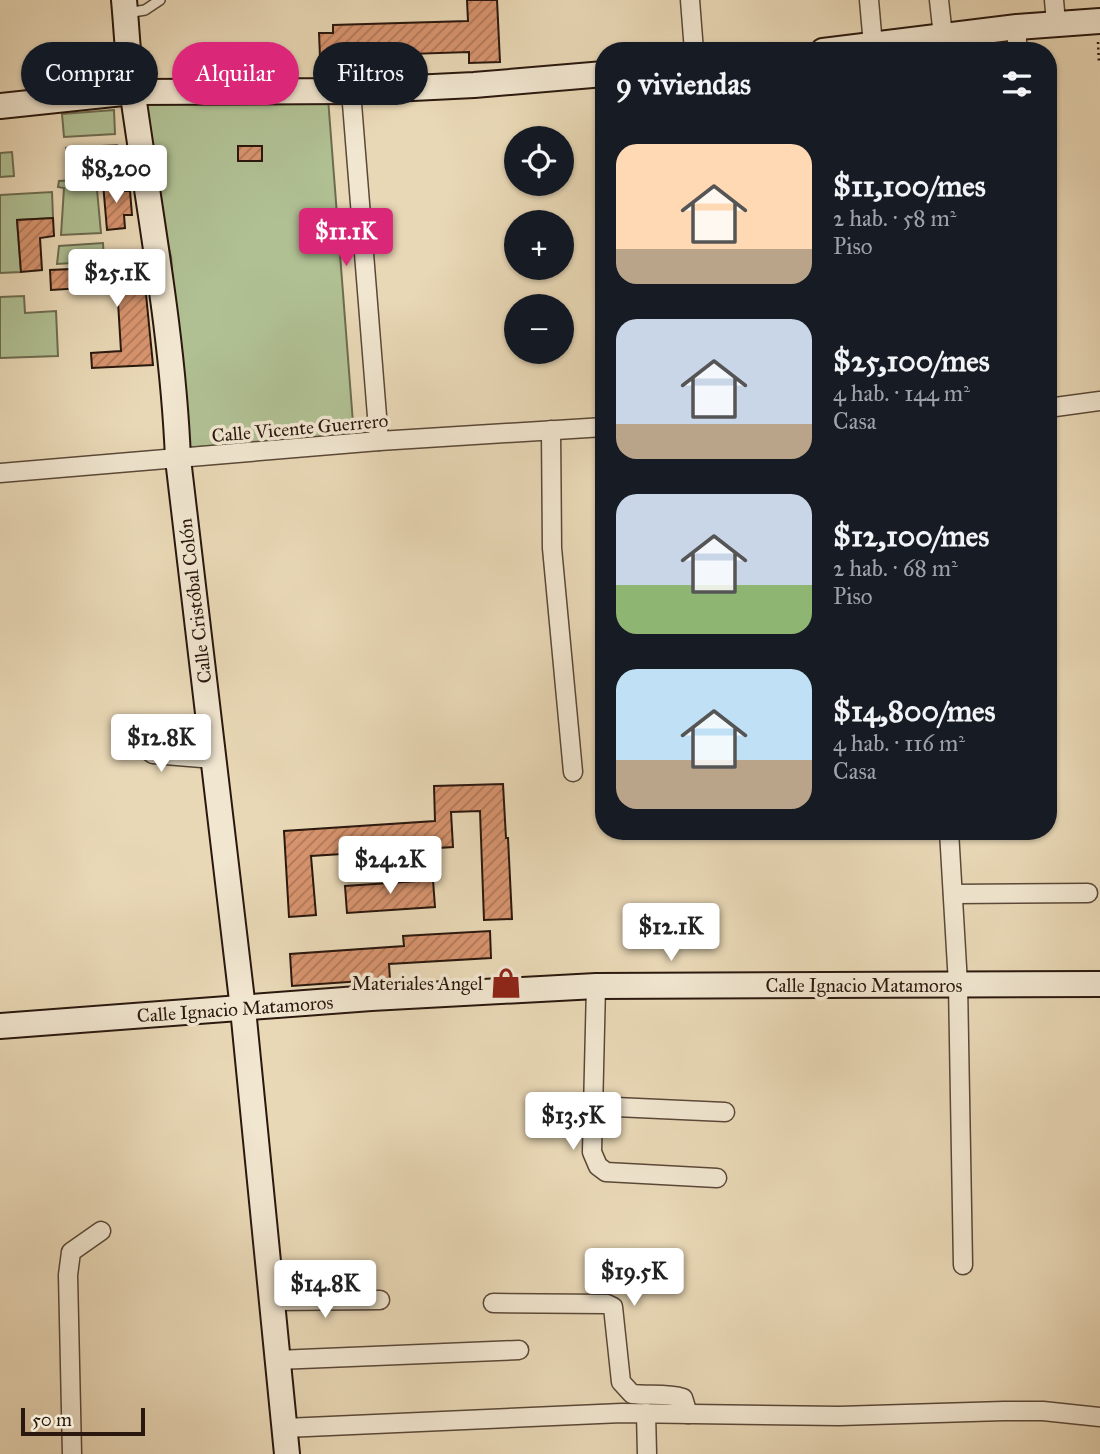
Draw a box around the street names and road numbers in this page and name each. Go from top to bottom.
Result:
street label: Calle Vicente Guerrero [211,409,389,447]
street label: Calle Cristóbal Colón [173,517,217,685]
street label: Calle Ignacio Matamoros [766,974,962,998]
street label: Calle Ignacio Matamoros [136,991,334,1028]

